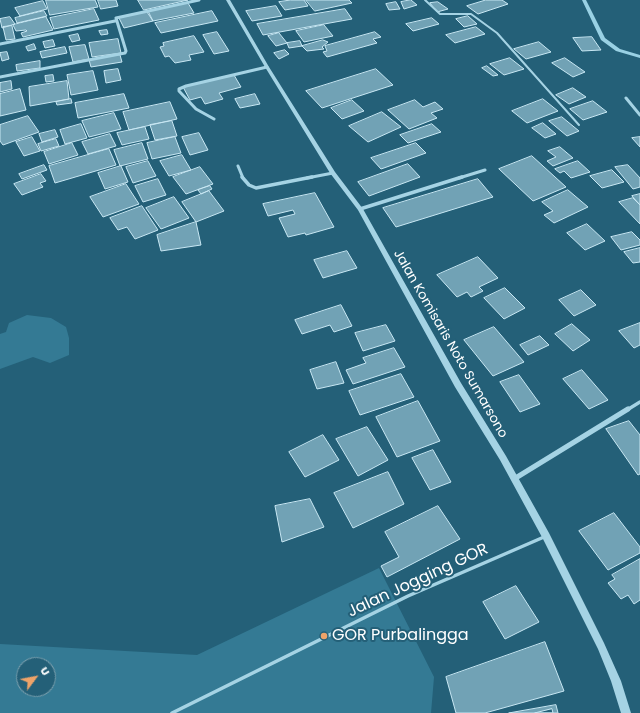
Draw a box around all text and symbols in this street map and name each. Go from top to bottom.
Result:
street label: Jalan Komisaris Noto Sumarsono [390,247,510,441]
street label: Jalan Jogging GOR [345,540,491,622]
place label: GOR Purbalingga [332,626,469,646]
marker: GOR Purbalingga [319,631,329,641]
north arrow [16,657,56,697]
text: U [36,664,54,679]

